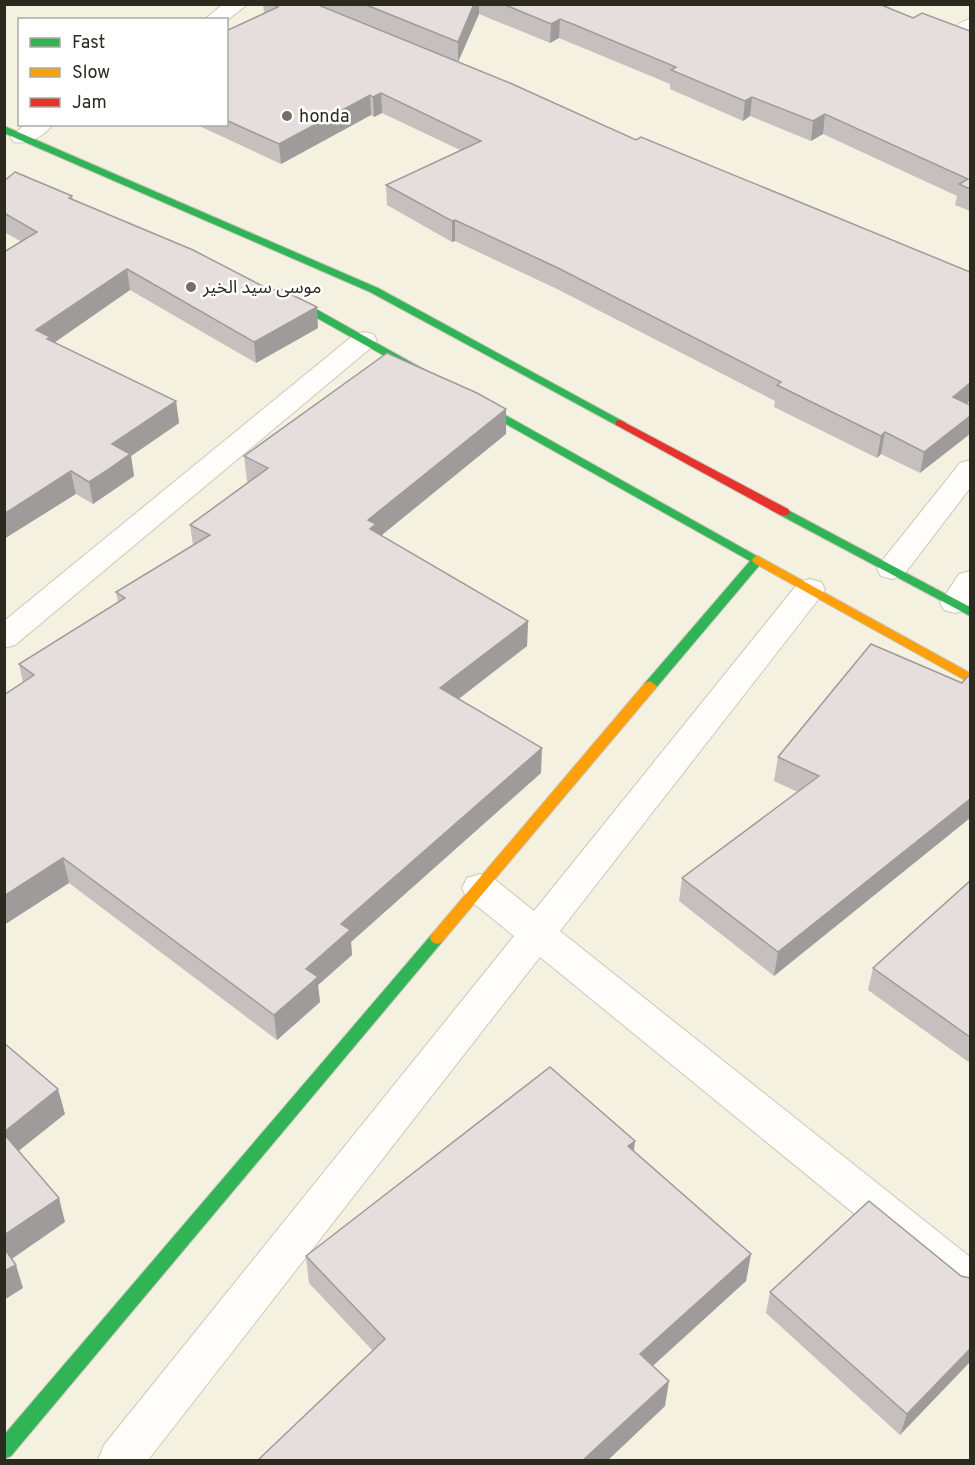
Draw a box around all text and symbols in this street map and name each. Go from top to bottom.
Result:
legend [18,18,228,126]
text: Fast [72,32,105,55]
text: Slow [72,62,110,85]
text: Jam [72,92,107,115]
place label: honda [299,106,349,129]
marker: honda [280,109,294,123]
place label: موسى سيد الخير [202,277,321,300]
marker: موسى سيد الخير [184,280,198,294]

